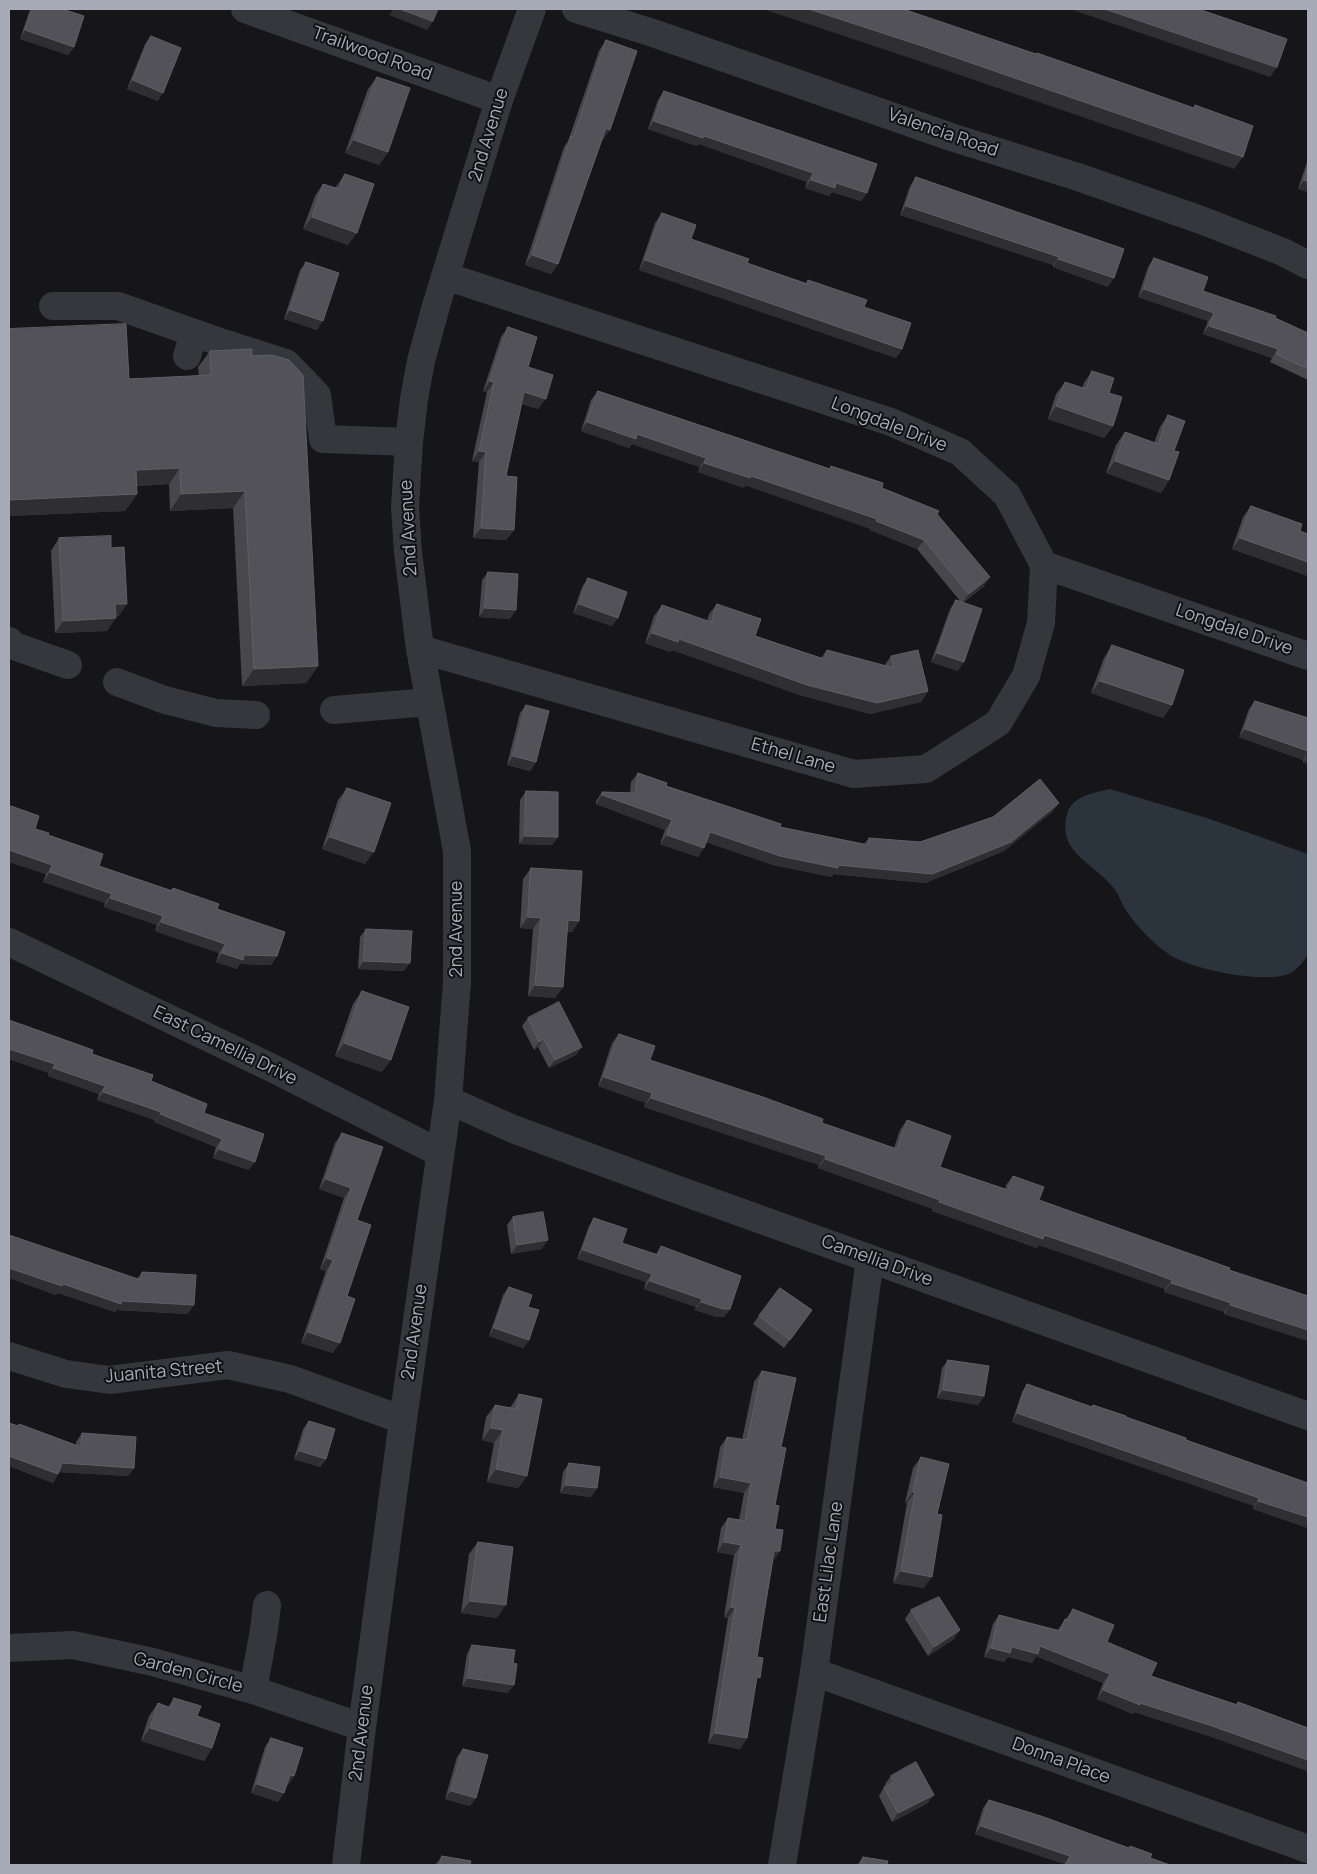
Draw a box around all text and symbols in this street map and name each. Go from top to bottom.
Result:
street label: Trailwood Road [309,22,435,86]
street label: 2nd Avenue [465,86,513,184]
street label: Valencia Road [885,104,1001,162]
street label: Longdale Drive [828,393,950,457]
street label: 2nd Avenue [396,479,422,577]
street label: Longdale Drive [1173,600,1295,660]
street label: Ethel Lane [748,734,838,778]
street label: 2nd Avenue [446,881,468,977]
street label: East Camellia Drive [150,1002,300,1090]
street label: Camellia Drive [818,1231,936,1291]
street label: 2nd Avenue [398,1283,432,1381]
street label: Juanita Street [104,1356,224,1388]
street label: East Lilac Lane [810,1500,848,1624]
street label: Garden Circle [131,1648,245,1698]
street label: 2nd Avenue [345,1684,379,1782]
street label: Donna Place [1009,1733,1113,1789]

